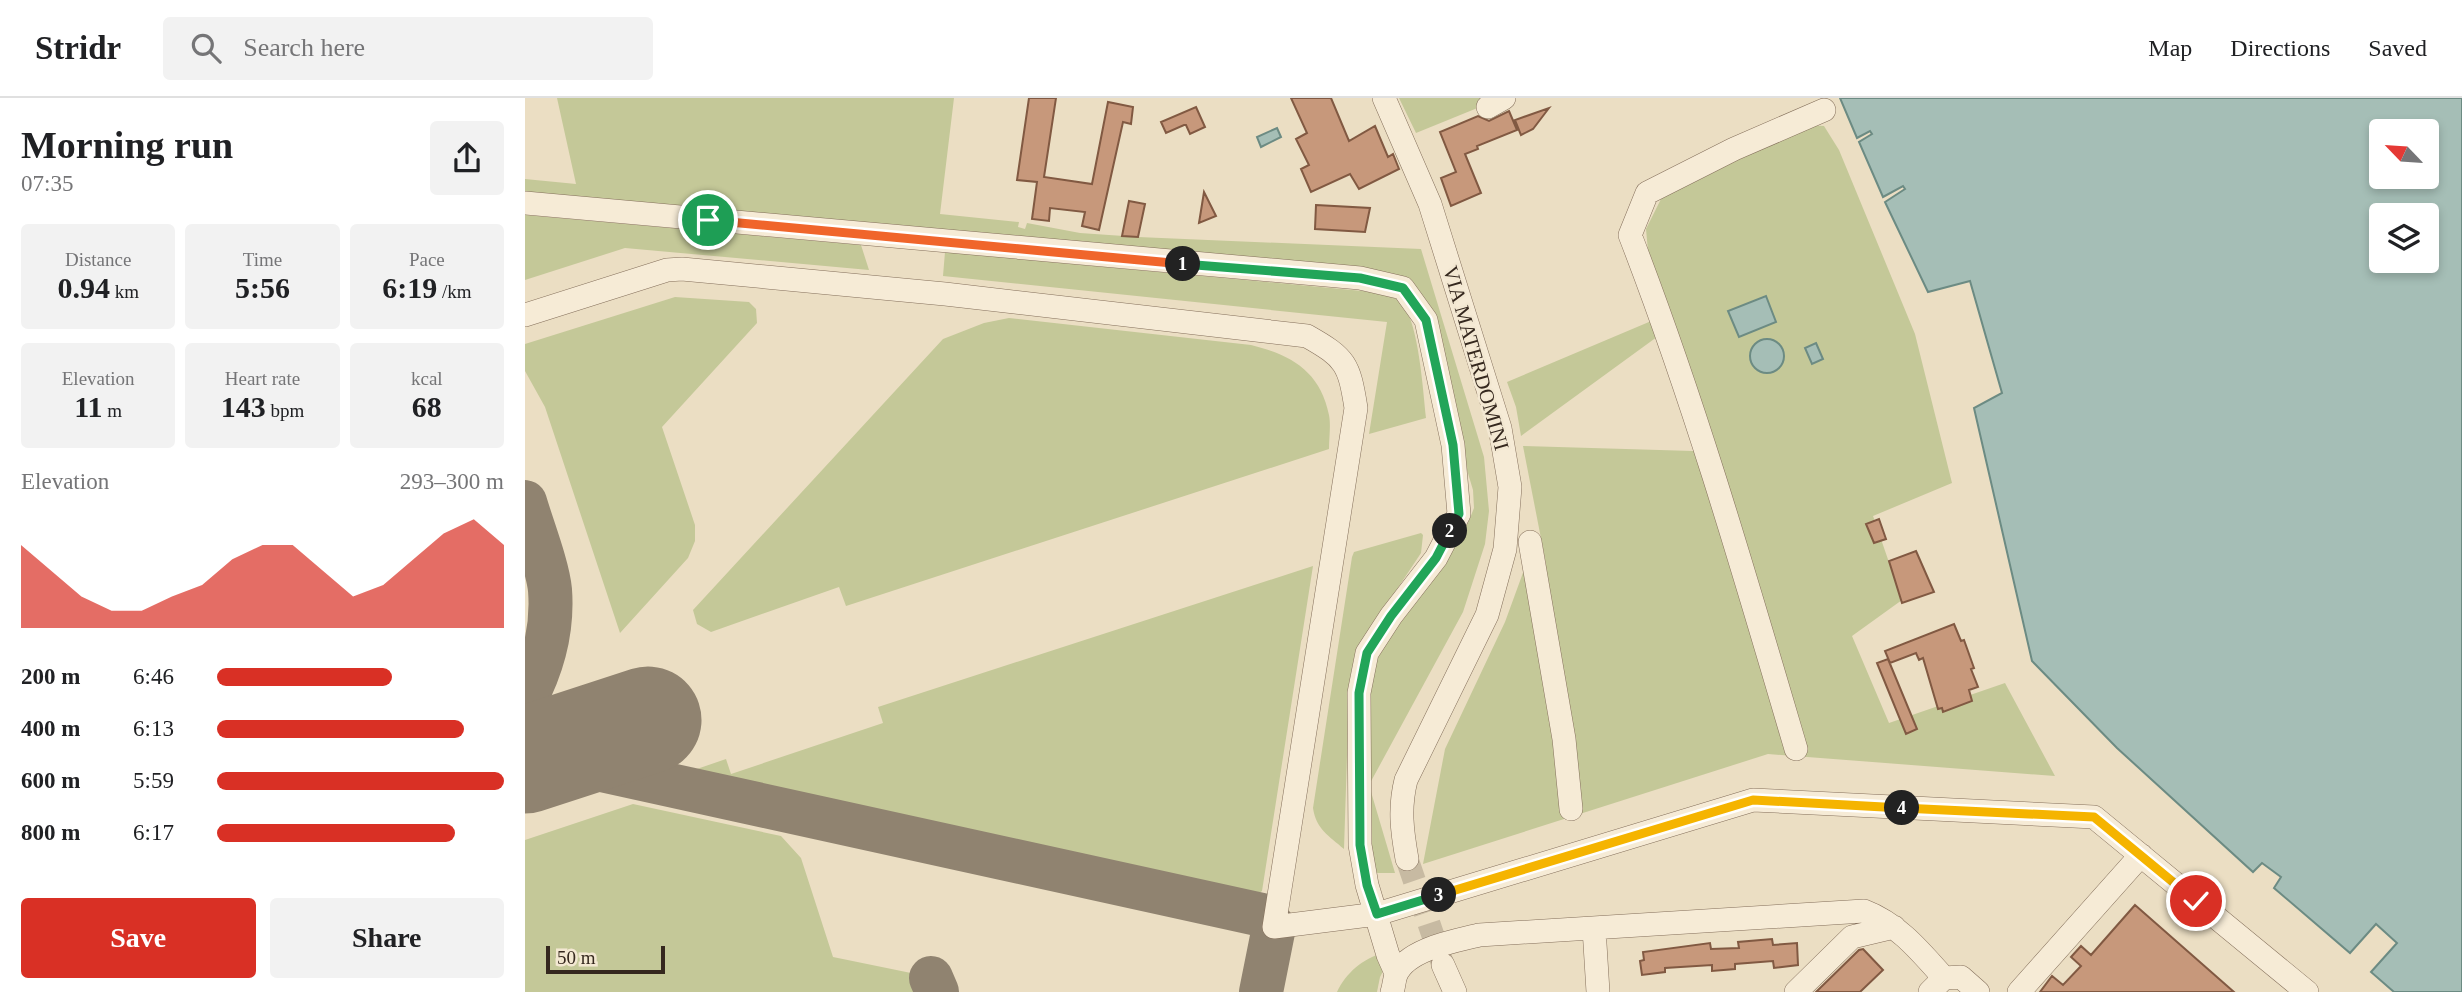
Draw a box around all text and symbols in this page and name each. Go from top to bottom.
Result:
search box [163,17,653,80]
icon: search [187,29,225,67]
text: Stridr [35,30,121,66]
text: Search here [243,33,365,62]
text: Map [2148,35,2192,61]
text: Directions [2230,35,2330,61]
text: Saved [2368,35,2427,61]
north arrow [2369,119,2439,189]
map controls [2369,119,2439,273]
button: share [430,121,504,195]
text: Morning run [21,124,233,166]
text: 07:35 [21,171,73,196]
pin [678,190,738,250]
icon: arrive [689,201,727,239]
button: layers [2369,203,2439,273]
pin: 1 [1165,246,1201,282]
text: Distance [65,249,131,270]
text: Time [243,249,282,270]
text: Pace [409,249,445,270]
text: 1 [1178,253,1187,274]
street label: VIA MATERDOMINI [1438,263,1514,453]
text: 0.94 [57,271,110,304]
text: 5:56 [235,271,290,304]
text: 6:19 [382,271,437,304]
text: km [110,281,139,302]
text: /km [437,281,471,302]
text: Elevation [62,368,135,389]
text: Heart rate [225,368,300,389]
text: kcal [411,368,443,389]
text: 11 [74,390,103,423]
text: 143 [221,390,266,423]
text: 68 [412,390,442,423]
text: m [103,400,122,421]
text: bpm [266,400,304,421]
text: Elevation [21,469,109,494]
text: 293–300 m [400,469,504,494]
pin: 2 [1433,514,1467,548]
text: 2 [1445,520,1454,541]
text: 200 m [21,664,80,689]
text: 6:46 [133,664,174,689]
text: 400 m [21,716,80,741]
text: 6:13 [133,716,174,741]
text: 600 m [21,768,80,793]
text: 5:59 [133,768,174,793]
pin: 4 [1885,790,1919,826]
text: 4 [1897,797,1906,818]
text: 800 m [21,820,80,845]
text: 6:17 [133,820,174,845]
pin [2166,871,2226,931]
pin: 3 [1422,878,1457,912]
icon: check [2177,882,2215,920]
text: 3 [1434,884,1443,905]
button: Save [21,898,256,978]
button: Share [270,898,504,978]
scale bar [546,943,665,975]
text: 50 m [557,947,596,968]

